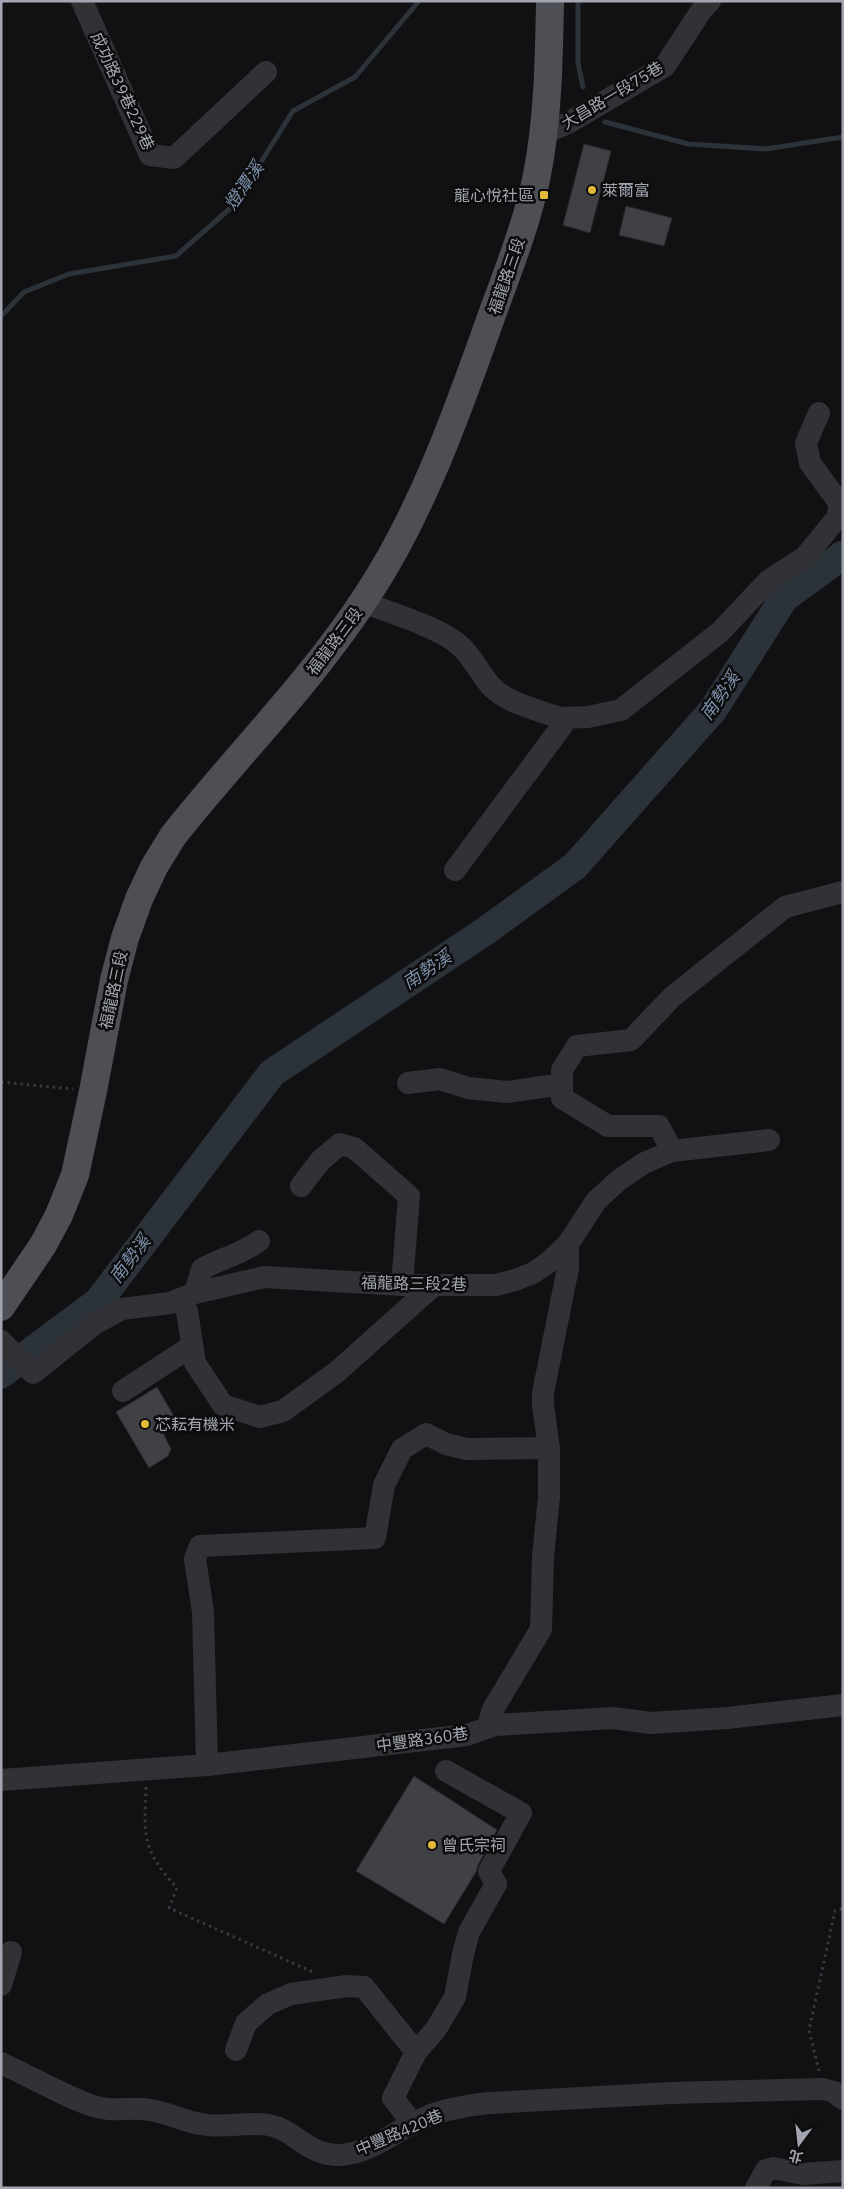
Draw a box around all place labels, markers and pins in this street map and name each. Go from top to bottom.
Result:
place label: 萊爾富 [602,180,650,200]
marker: 萊爾富 [586,184,598,196]
place label: 龍心悅社區 [454,185,534,205]
marker: 龍心悅社區 [538,189,550,201]
place label: 芯耘有機米 [155,1414,235,1434]
marker: 芯耘有機米 [139,1418,151,1430]
place label: 曾氏宗祠 [442,1835,506,1855]
marker: 曾氏宗祠 [426,1839,438,1851]

